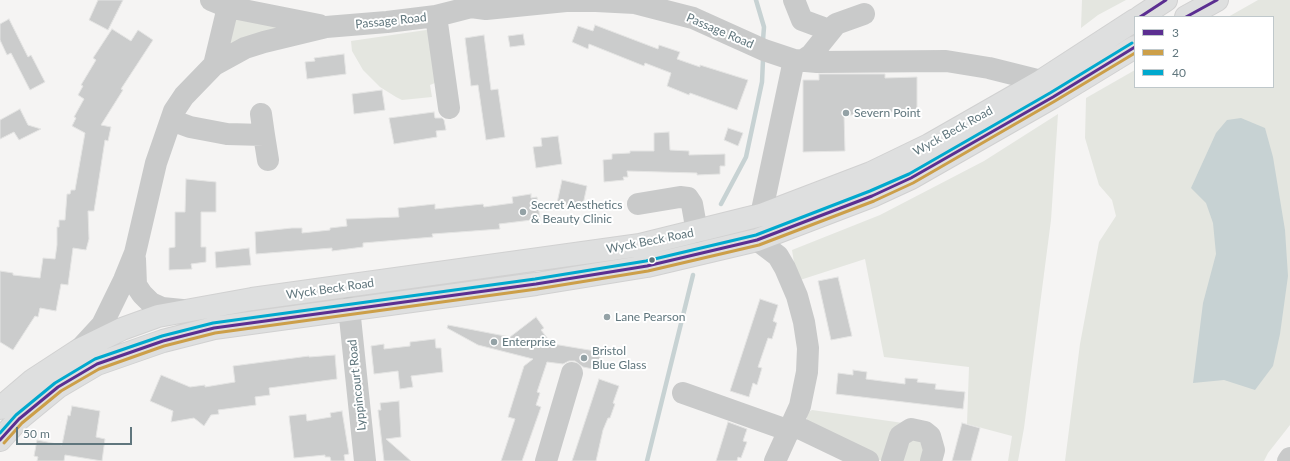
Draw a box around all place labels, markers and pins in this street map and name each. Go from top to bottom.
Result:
place label: Severn Point [854,106,921,120]
marker: Severn Point [841,108,851,118]
place label: Secret Aesthetics & Beauty Clinic [531,198,622,226]
marker: Secret Aesthetics & Beauty Clinic [518,207,528,217]
unlabelled marker [647,255,657,265]
place label: Lane Pearson [615,310,685,324]
marker: Lane Pearson [602,312,612,322]
place label: Enterprise [502,335,556,349]
marker: Enterprise [489,337,499,347]
place label: Bristol Blue Glass [592,344,646,372]
marker: Bristol Blue Glass [579,353,589,363]

